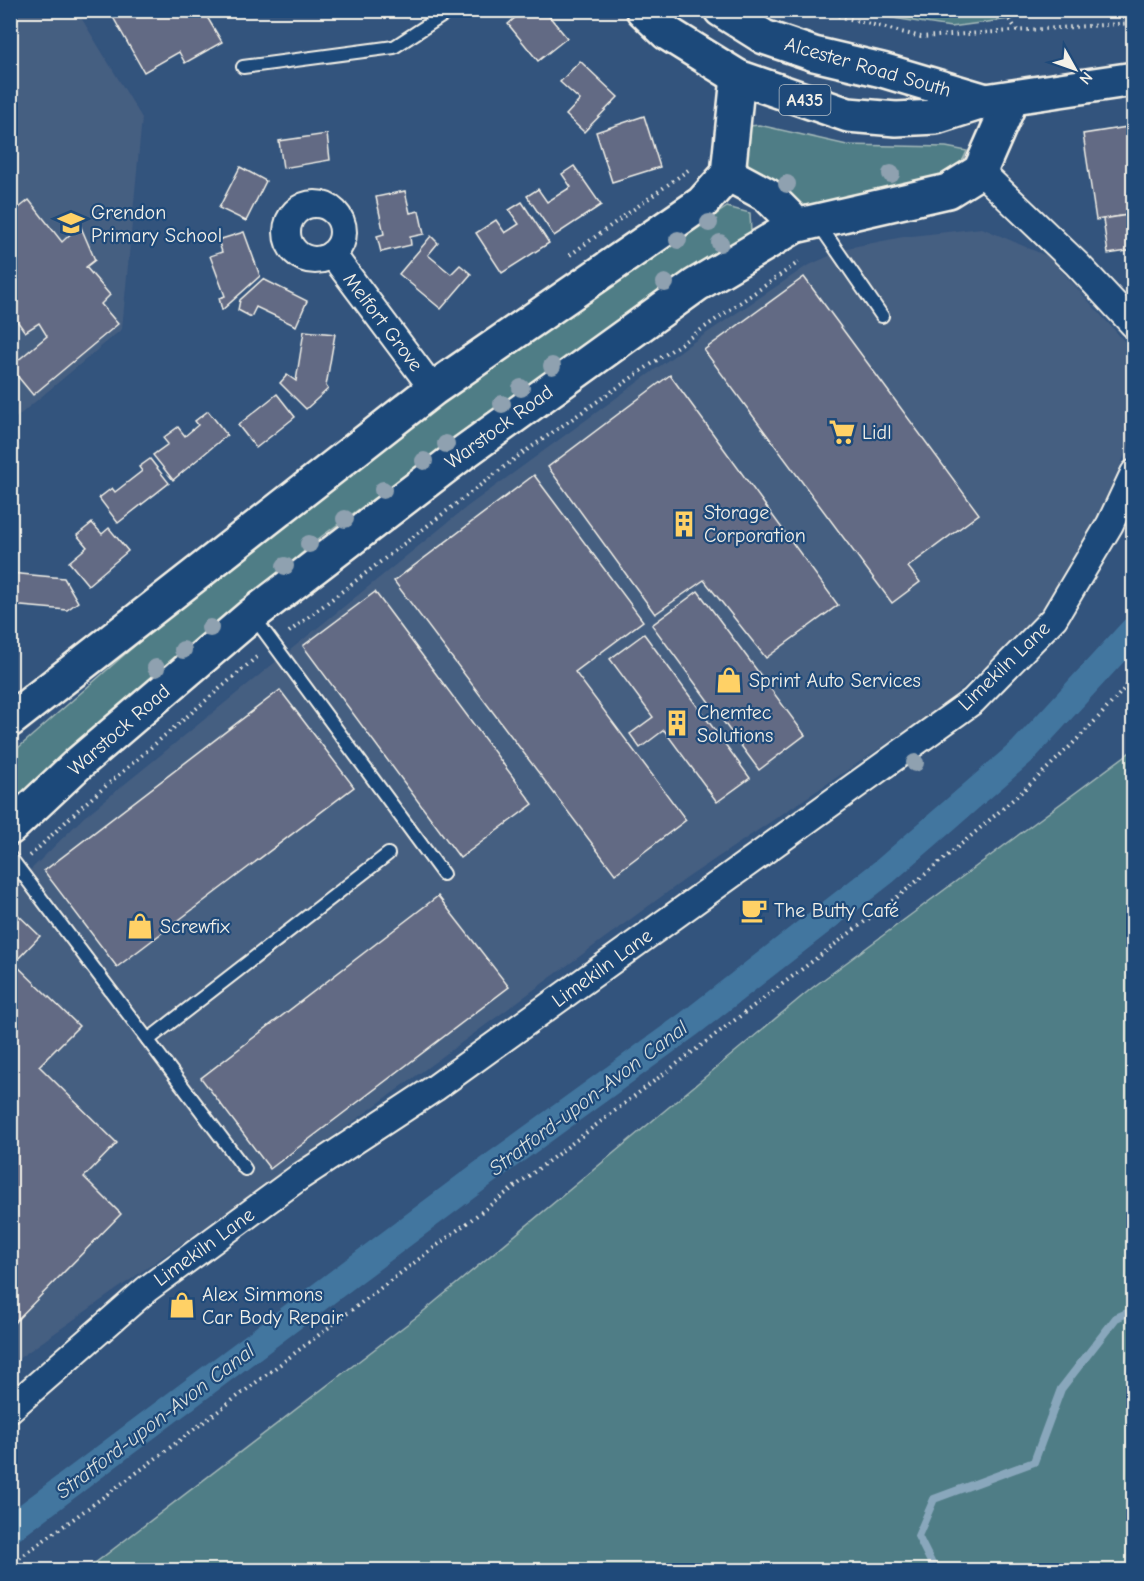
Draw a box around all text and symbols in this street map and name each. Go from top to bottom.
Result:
street label: Alcester Road South [782,32,954,102]
north arrow [1045,39,1105,99]
text: N [1075,68,1096,88]
road number: A435 [780,85,830,115]
place label: Grendon Primary School [91,201,222,247]
school or university icon: Grendon Primary School [56,208,86,238]
street label: Melfort Grove [338,268,428,376]
street label: Warstock Road [441,380,557,474]
supermarket icon: Lidl [827,417,857,447]
place label: Lidl [862,421,892,444]
place label: Storage Corporation [704,501,806,547]
building icon: Storage Corporation [669,509,699,539]
street label: Limekiln Lane [953,617,1055,715]
shop icon: Sprint Auto Services [714,665,744,695]
place label: Sprint Auto Services [749,669,921,692]
street label: Warstock Road [63,680,175,780]
place label: Chemtec Solutions [697,701,773,747]
building icon: Chemtec Solutions [662,708,692,738]
cafe icon: The Butty Café [739,895,769,925]
place label: The Butty Café [774,899,899,922]
shop icon: Screwfix [125,911,155,941]
place label: Screwfix [160,915,230,938]
street label: Limekiln Lane [547,924,657,1012]
water label: Stratford-upon-Avon Canal [484,1015,692,1181]
street label: Limekiln Lane [149,1203,259,1291]
place label: Alex Simmons Car Body Repair [202,1283,344,1329]
shop icon: Alex Simmons Car Body Repair [167,1290,197,1320]
water label: Stratford-upon-Avon Canal [51,1338,259,1504]

